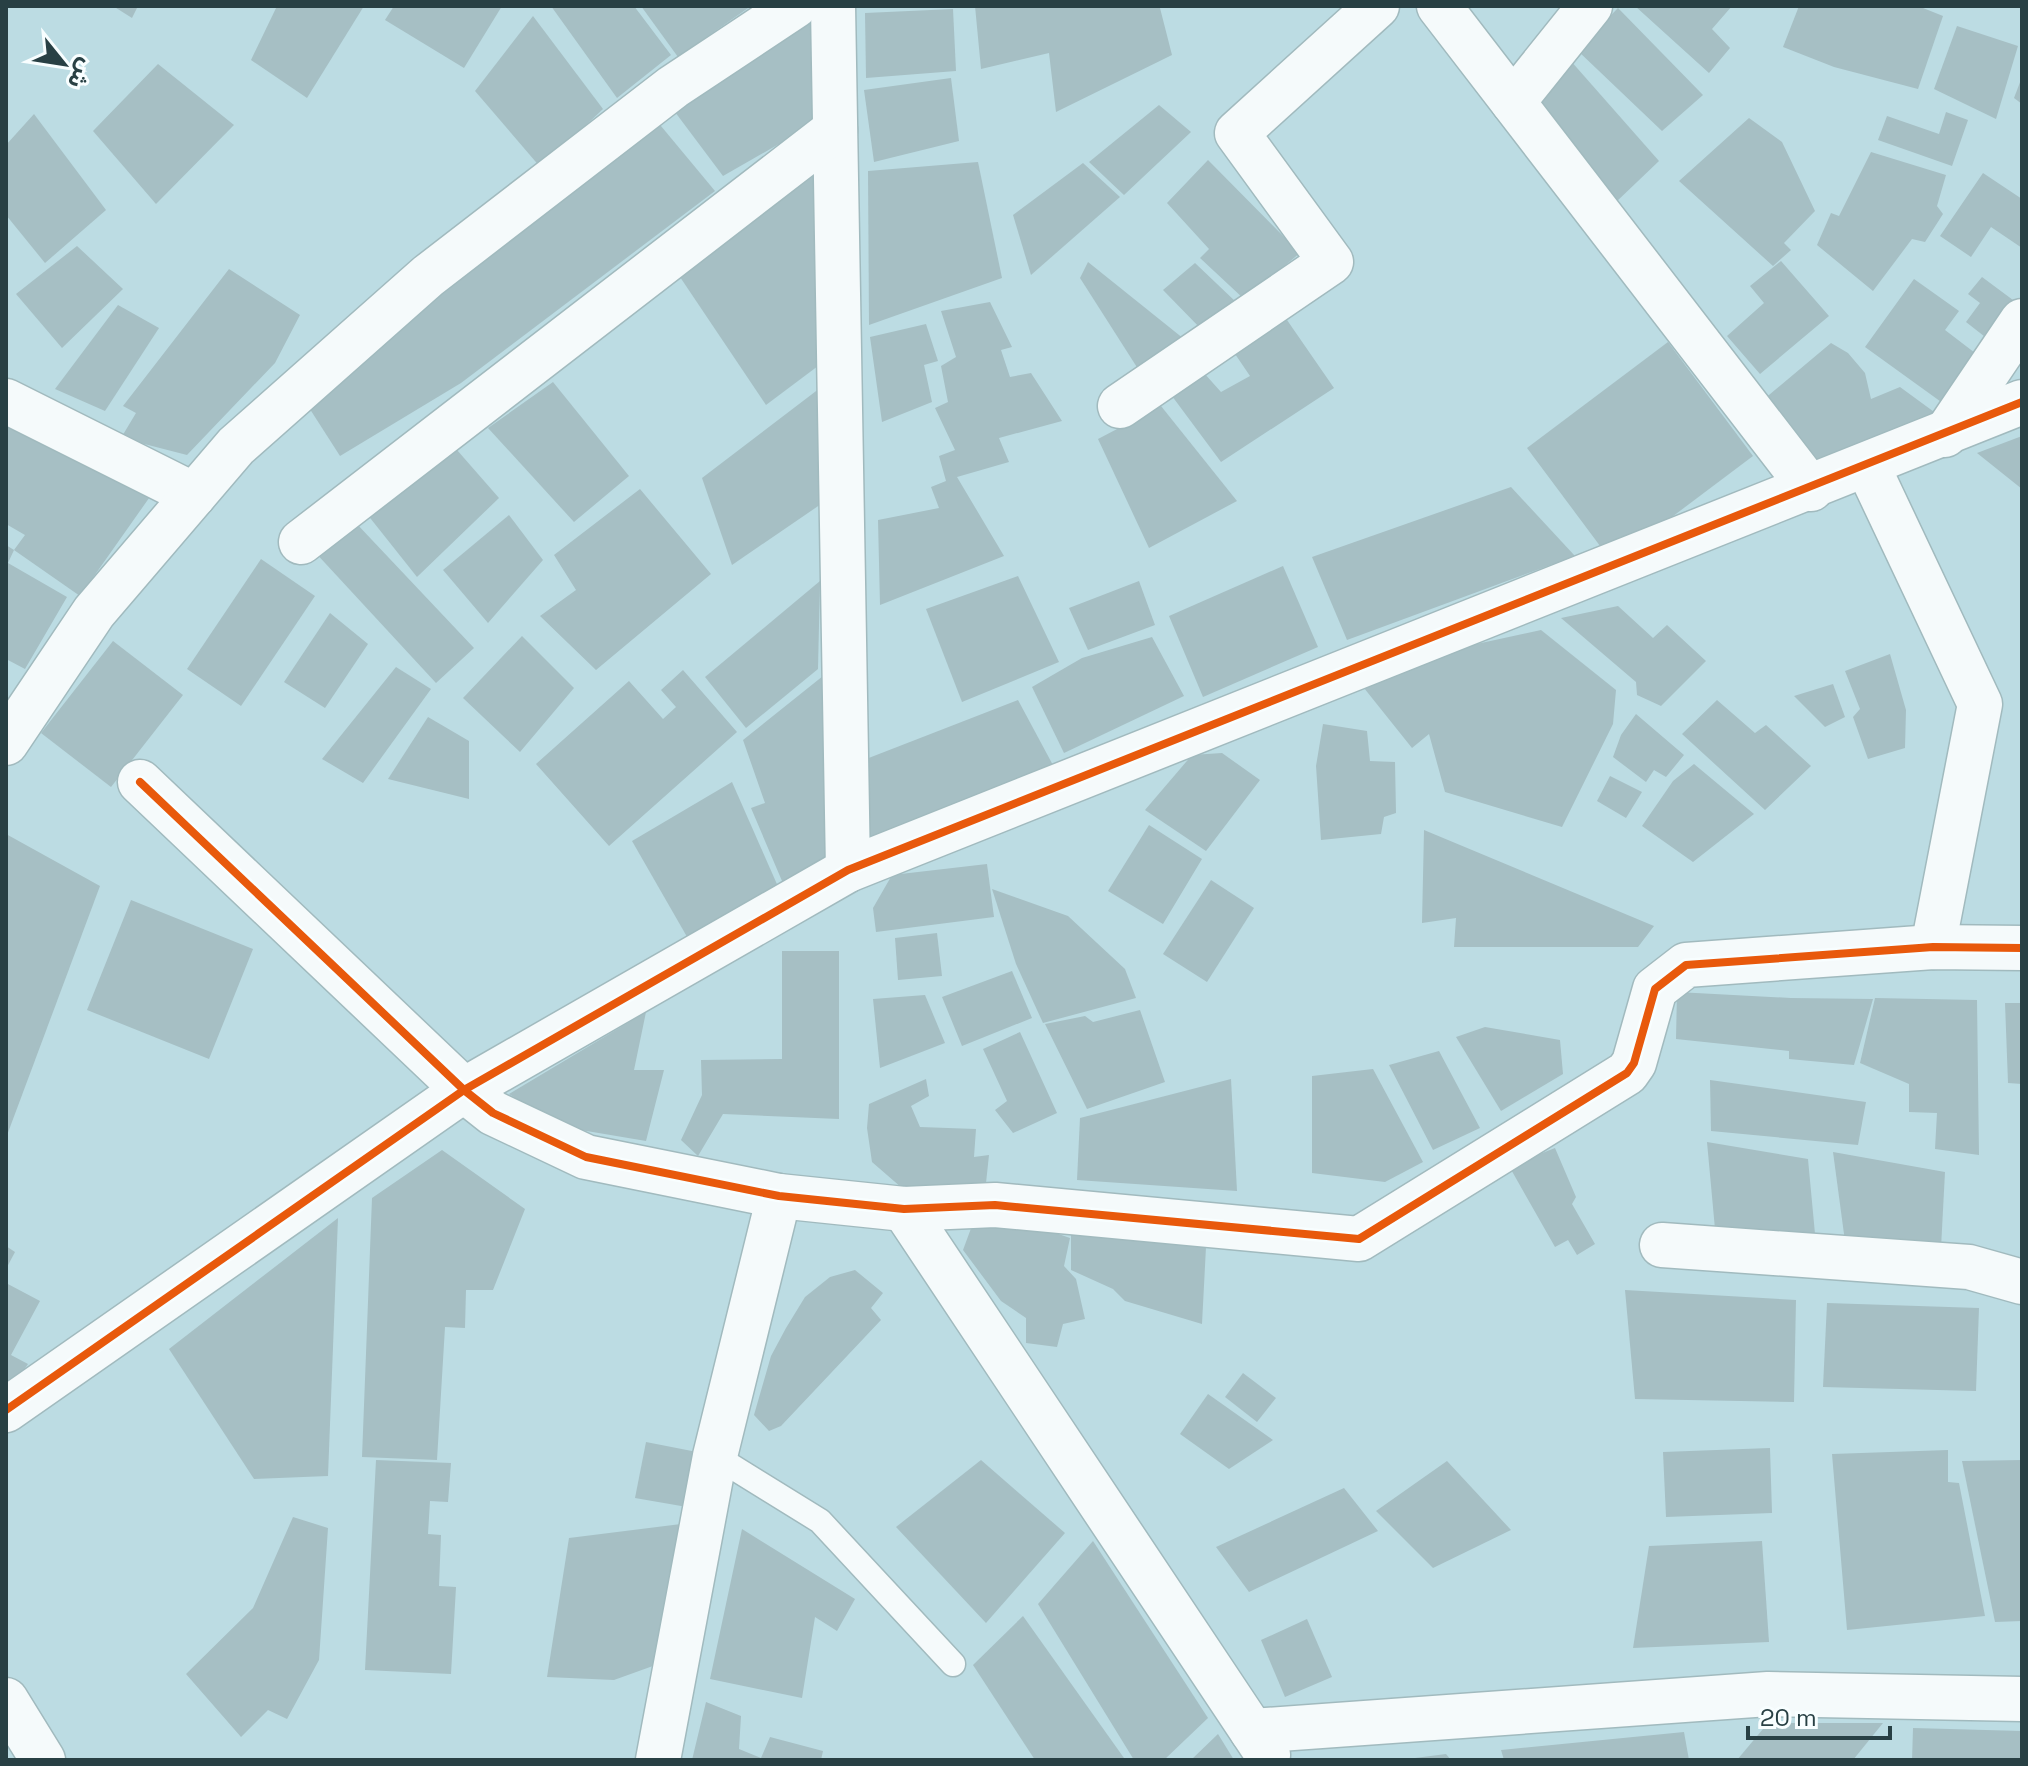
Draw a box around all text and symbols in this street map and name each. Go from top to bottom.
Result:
north arrow [24,24,104,104]
text: ش [62,54,101,94]
scale bar [1748,1690,1890,1740]
text: 20 m [1760,1702,1817,1733]

